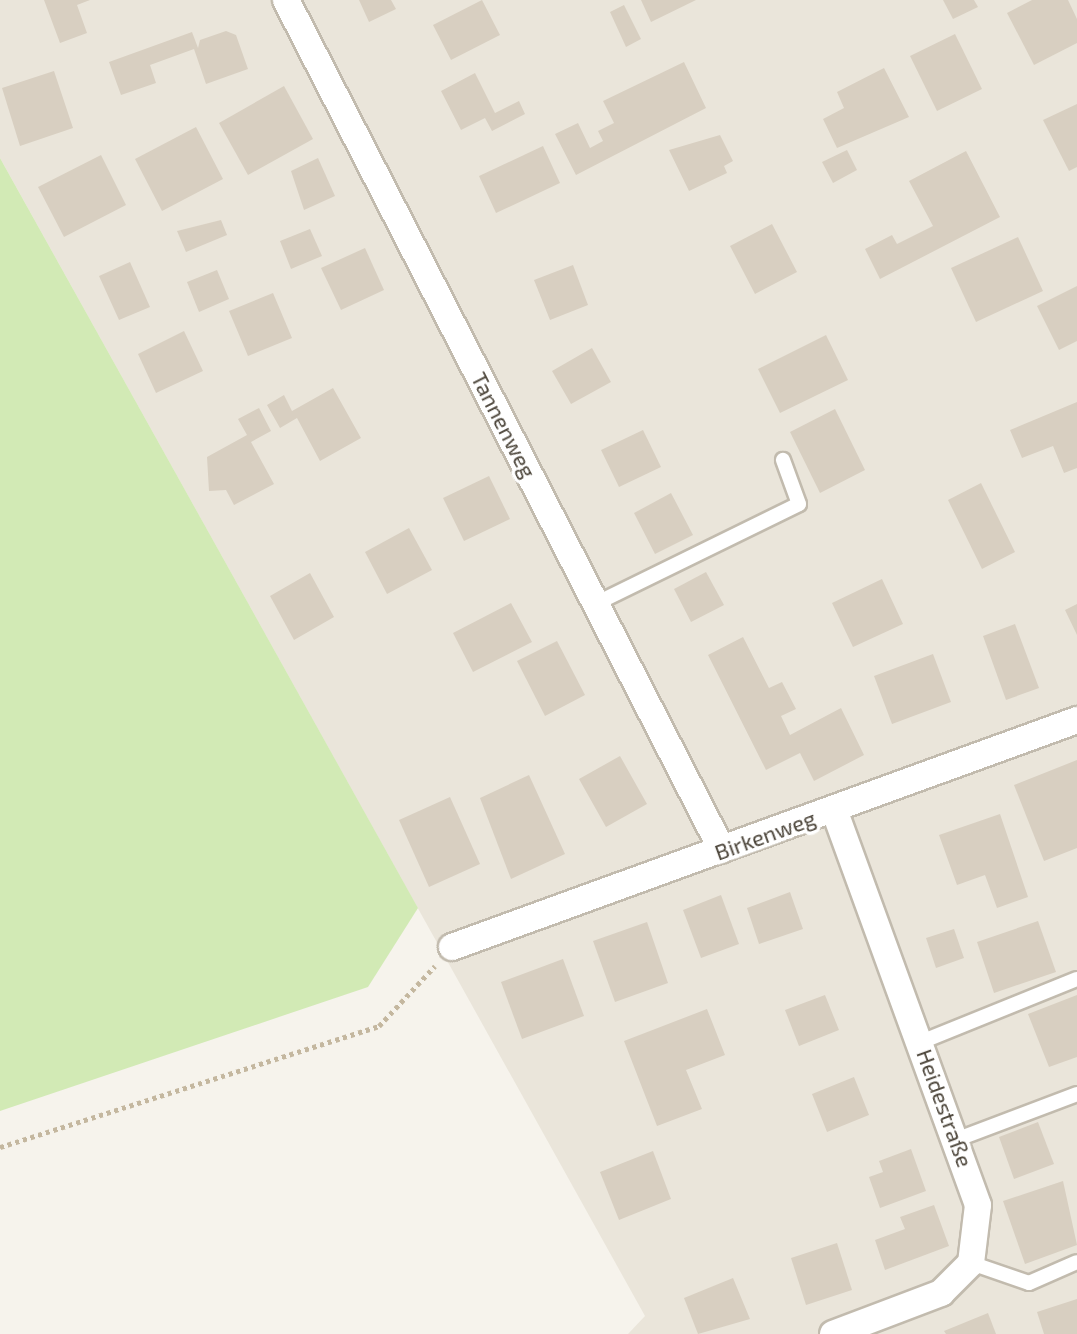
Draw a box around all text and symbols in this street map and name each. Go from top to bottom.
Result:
street label: Tannenweg [466,368,542,482]
street label: Birkenweg [711,805,819,865]
street label: Heidestraße [911,1045,979,1171]

